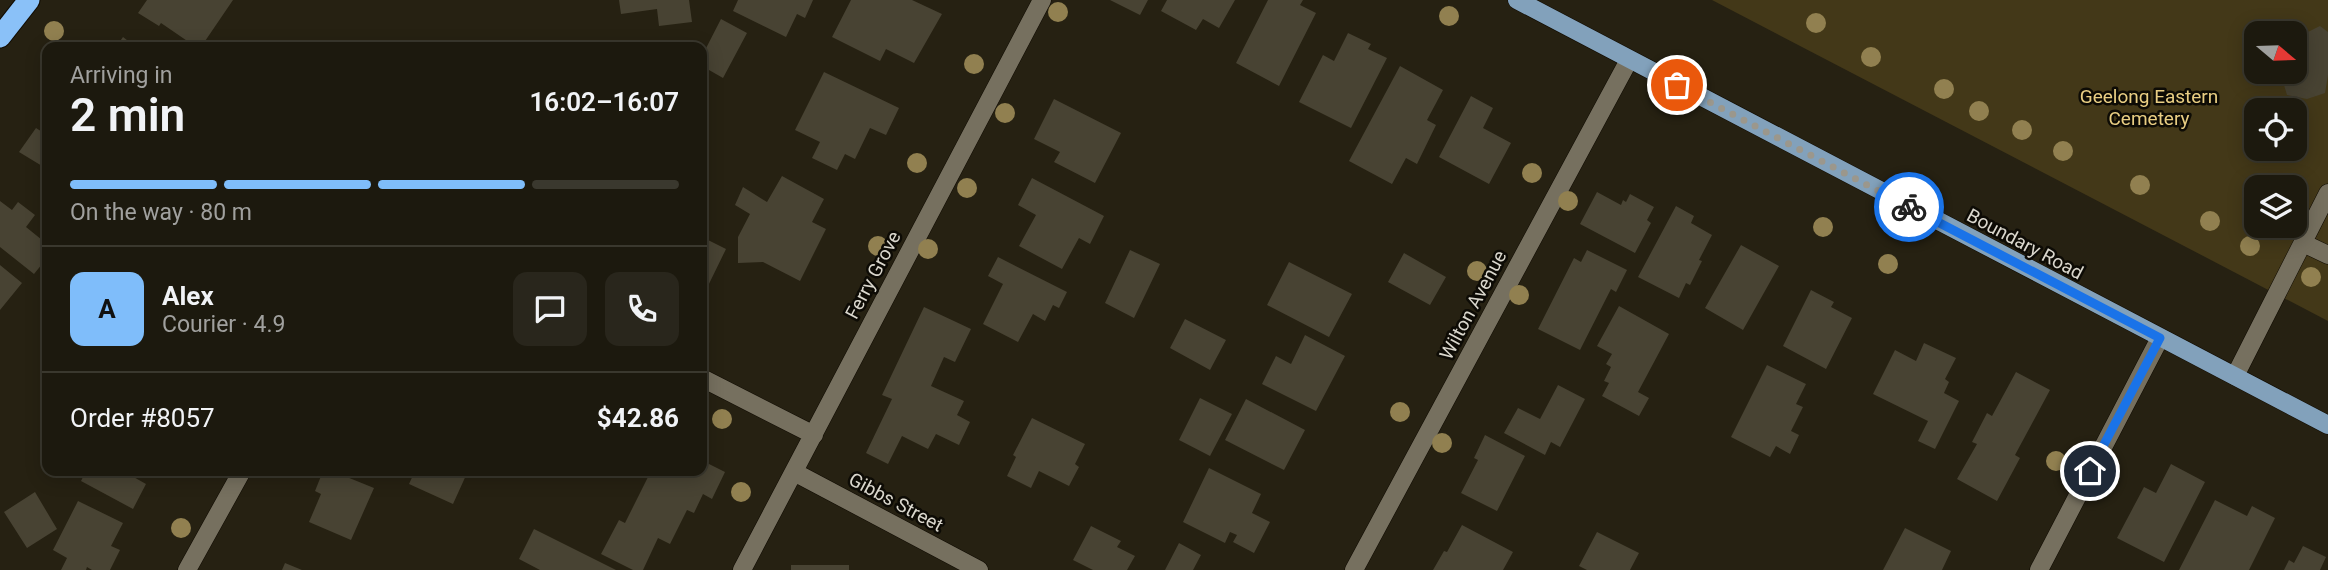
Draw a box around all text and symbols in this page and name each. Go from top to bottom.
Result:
north arrow [2244,21,2306,84]
map controls [2244,21,2307,238]
pin [1647,55,1707,115]
text: Arriving in [70,62,173,89]
icon: bag [1658,66,1696,104]
park label: Geelong Eastern Cemetery [2080,85,2218,130]
text: 16:02–16:07 [529,87,679,117]
text: 2 min [70,88,185,142]
button: locate [2244,98,2307,161]
courier [1874,172,1944,242]
button: layers [2244,175,2307,238]
icon: bike [1890,188,1928,226]
text: On the way · 80 m [70,199,252,226]
street label: Boundary Road [1963,204,2087,284]
street label: Ferry Grove [840,227,906,323]
street label: Wilton Avenue [1435,246,1511,364]
button: chat [513,272,587,346]
button: phone [605,272,679,346]
text: Alex [162,281,214,311]
text: A [98,294,116,324]
text: Courier · 4.9 [162,311,285,338]
text: Order #8057 [70,403,215,433]
text: $42.86 [597,403,679,433]
pin [2060,441,2120,501]
icon: home [2071,452,2109,490]
street label: Gibbs Street [845,468,947,536]

